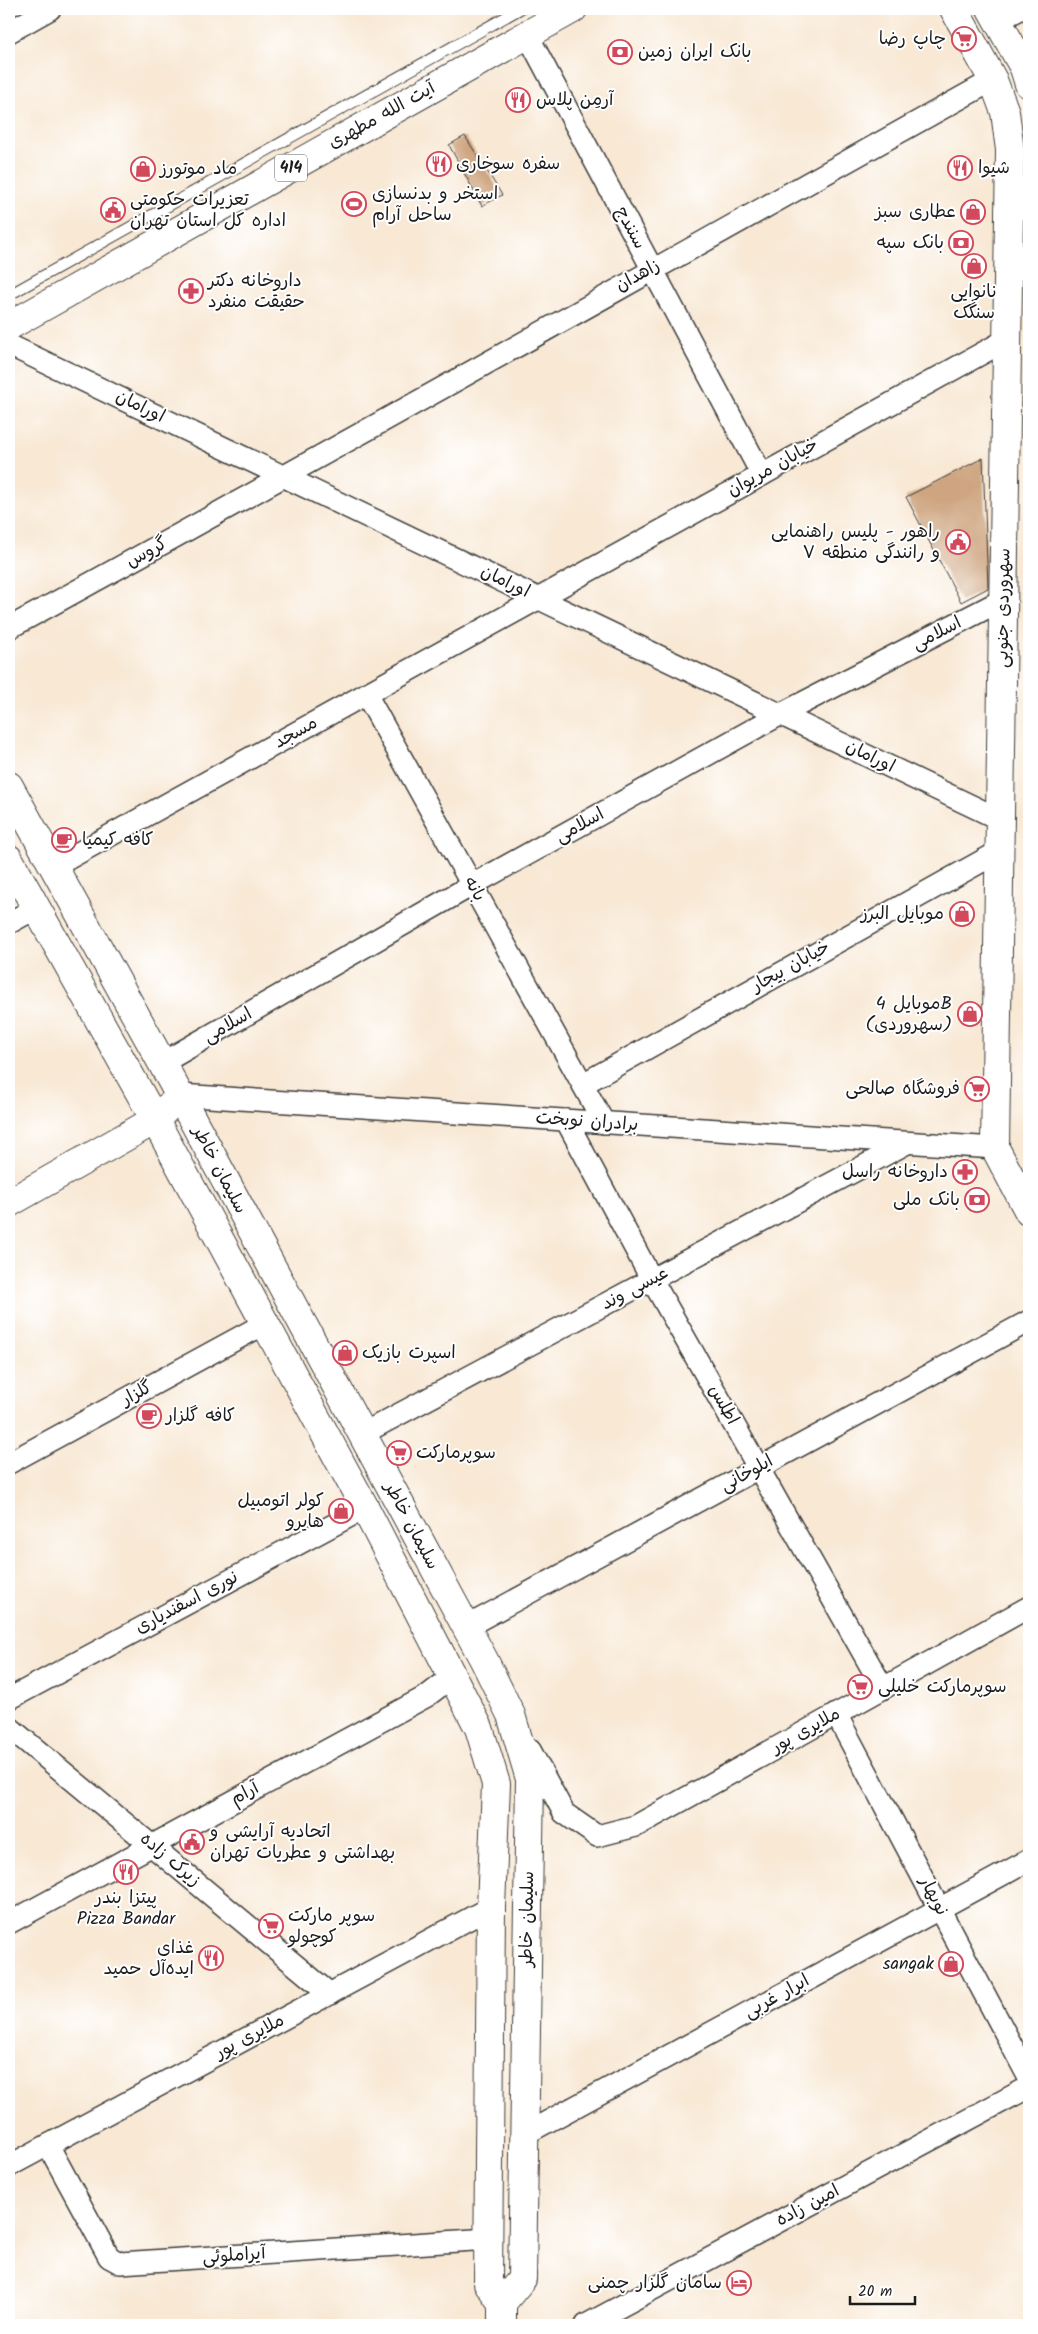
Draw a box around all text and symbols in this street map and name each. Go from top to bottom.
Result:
place label: چاپ رضا [879,25,946,54]
supermarket icon: چاپ رضا [951,26,977,52]
place label: بانک ایران زمین [638,38,751,67]
bank icon: بانک ایران زمین [607,39,633,65]
street label: آیت الله مطهری [323,74,442,158]
place label: آرمِن پلاس [536,86,615,115]
restaurant icon: آرمِن پلاس [505,87,531,113]
place label: سفره سوخاری [456,150,560,179]
restaurant icon: سفره سوخاری [426,151,452,177]
road number: 414 [275,154,307,182]
place label: شیوا [978,154,1010,183]
place label: ماد موتورز [158,155,237,184]
restaurant icon: شیوا [947,155,973,181]
shop icon: ماد موتورز [130,156,156,182]
place label: استخر و بدنسازی ساحل آرام [372,180,498,230]
place label: تعزیرات حکومتی اداره کل استان تهران [130,186,286,236]
sports icon: استخر و بدنسازی ساحل آرام [341,191,367,217]
public building icon: تعزیرات حکومتی اداره کل استان تهران [100,197,126,223]
place label: عطاری سبز [873,198,956,227]
shop icon: عطاری سبز [960,199,986,225]
street label: سنندج [607,201,653,255]
place label: بانک سپه [877,229,944,258]
bank icon: بانک سپه [948,230,974,256]
street label: زاهدان [610,252,666,300]
shop icon: نانوایی سنگک [961,253,987,279]
place label: داروخانه دکتر حقیقت منفرد [206,267,305,317]
pharmacy icon: داروخانه دکتر حقیقت منفرد [178,278,204,304]
place label: نانوایی سنگک [951,278,997,328]
street label: اورامان [110,383,170,431]
street label: خیابان مریوان [722,431,824,505]
place label: راهور - پلیس راهنمایی و رانندگی منطقه ۷ [771,518,940,568]
public building icon: راهور - پلیس راهنمایی و رانندگی منطقه ۷ [945,529,971,555]
street label: گروس [121,530,174,576]
street label: سهروردی جنوبی [988,548,1020,668]
street label: اورامان [475,558,535,606]
street label: اسلامی [907,609,967,659]
street label: مسجد [269,709,323,757]
street label: اورامان [840,733,900,781]
street label: اسلامی [550,801,610,851]
place label: کافه کیمیا [82,826,154,855]
cafe icon: کافه کیمیا [51,827,77,853]
street label: بانه [455,871,493,907]
place label: موبایل البرز [859,900,944,929]
shop icon: موبایل البرز [949,901,975,927]
street label: خیابان بیجار [745,933,836,1001]
place label: موبایل 4B (سهروردی) [866,990,952,1040]
street label: اسلامی [198,1000,258,1052]
shop icon: موبایل 4B (سهروردی) [957,1001,983,1027]
place label: فروشگاه صالحی [845,1075,960,1104]
supermarket icon: فروشگاه صالحی [964,1076,990,1102]
street label: برادران نوبخت [535,1104,639,1140]
street label: سلیمان خاطر [183,1119,254,1219]
place label: داروخانه راسل [842,1158,948,1187]
pharmacy icon: داروخانه راسل [952,1159,978,1185]
place label: بانک ملی [893,1186,960,1215]
bank icon: بانک ملی [964,1187,990,1213]
street label: عیسی وند [596,1259,674,1319]
place label: اسپرت بازیک [362,1339,456,1368]
shop icon: اسپرت بازیک [332,1340,358,1366]
street label: گلزار [114,1374,158,1415]
street label: اطلس [700,1379,746,1431]
place label: کافه گلزار [164,1402,235,1431]
cafe icon: کافه گلزار [136,1403,162,1429]
place label: سوپرمارکت [416,1439,496,1468]
supermarket icon: سوپرمارکت [386,1440,412,1466]
street label: ایلوخانی [715,1447,779,1501]
street label: سلیمان خاطر [375,1475,446,1575]
place label: کولر اتومبیل هایرو [238,1487,324,1537]
shop icon: کولر اتومبیل هایرو [328,1498,354,1524]
street label: نوری اسفندیاری [130,1564,244,1642]
place label: سوپرمارکت خلیلی [878,1673,1007,1702]
supermarket icon: سوپرمارکت خلیلی [847,1674,873,1700]
street label: ملایری پور [764,1700,846,1763]
street label: آرام [225,1774,266,1814]
place label: اتحادیه آرایشی و بهداشتی و عطریات تهران [208,1818,395,1868]
street label: زیرک زاده [133,1826,207,1894]
public building icon: اتحادیه آرایشی و بهداشتی و عطریات تهران [179,1829,205,1855]
restaurant icon: پیتزا بندر Pizza Bandar [113,1859,139,1885]
street label: نوبهار [910,1870,956,1921]
street label: سلیمان خاطر [513,1871,543,1969]
place label: پیتزا بندر Pizza Bandar [77,1884,176,1934]
place label: سوپر مارکت کوچولو [287,1902,375,1952]
supermarket icon: سوپر مارکت کوچولو [258,1913,284,1939]
place label: غذای ایده‌آل حمید [104,1934,194,1984]
restaurant icon: غذای ایده‌آل حمید [198,1945,224,1971]
place label: sangak [883,1950,935,1979]
shop icon: sangak [938,1951,964,1977]
street label: ابرار غربی [739,1967,815,2027]
street label: ملایری پور [208,2007,290,2068]
street label: امین زاده [771,2177,845,2235]
street label: آیراملوئی [201,2239,268,2273]
place label: سامان گلزار چمنی [588,2269,722,2298]
hotel icon: سامان گلزار چمنی [726,2270,752,2296]
scale bar [850,2274,916,2306]
text: 20 m [858,2280,892,2304]

